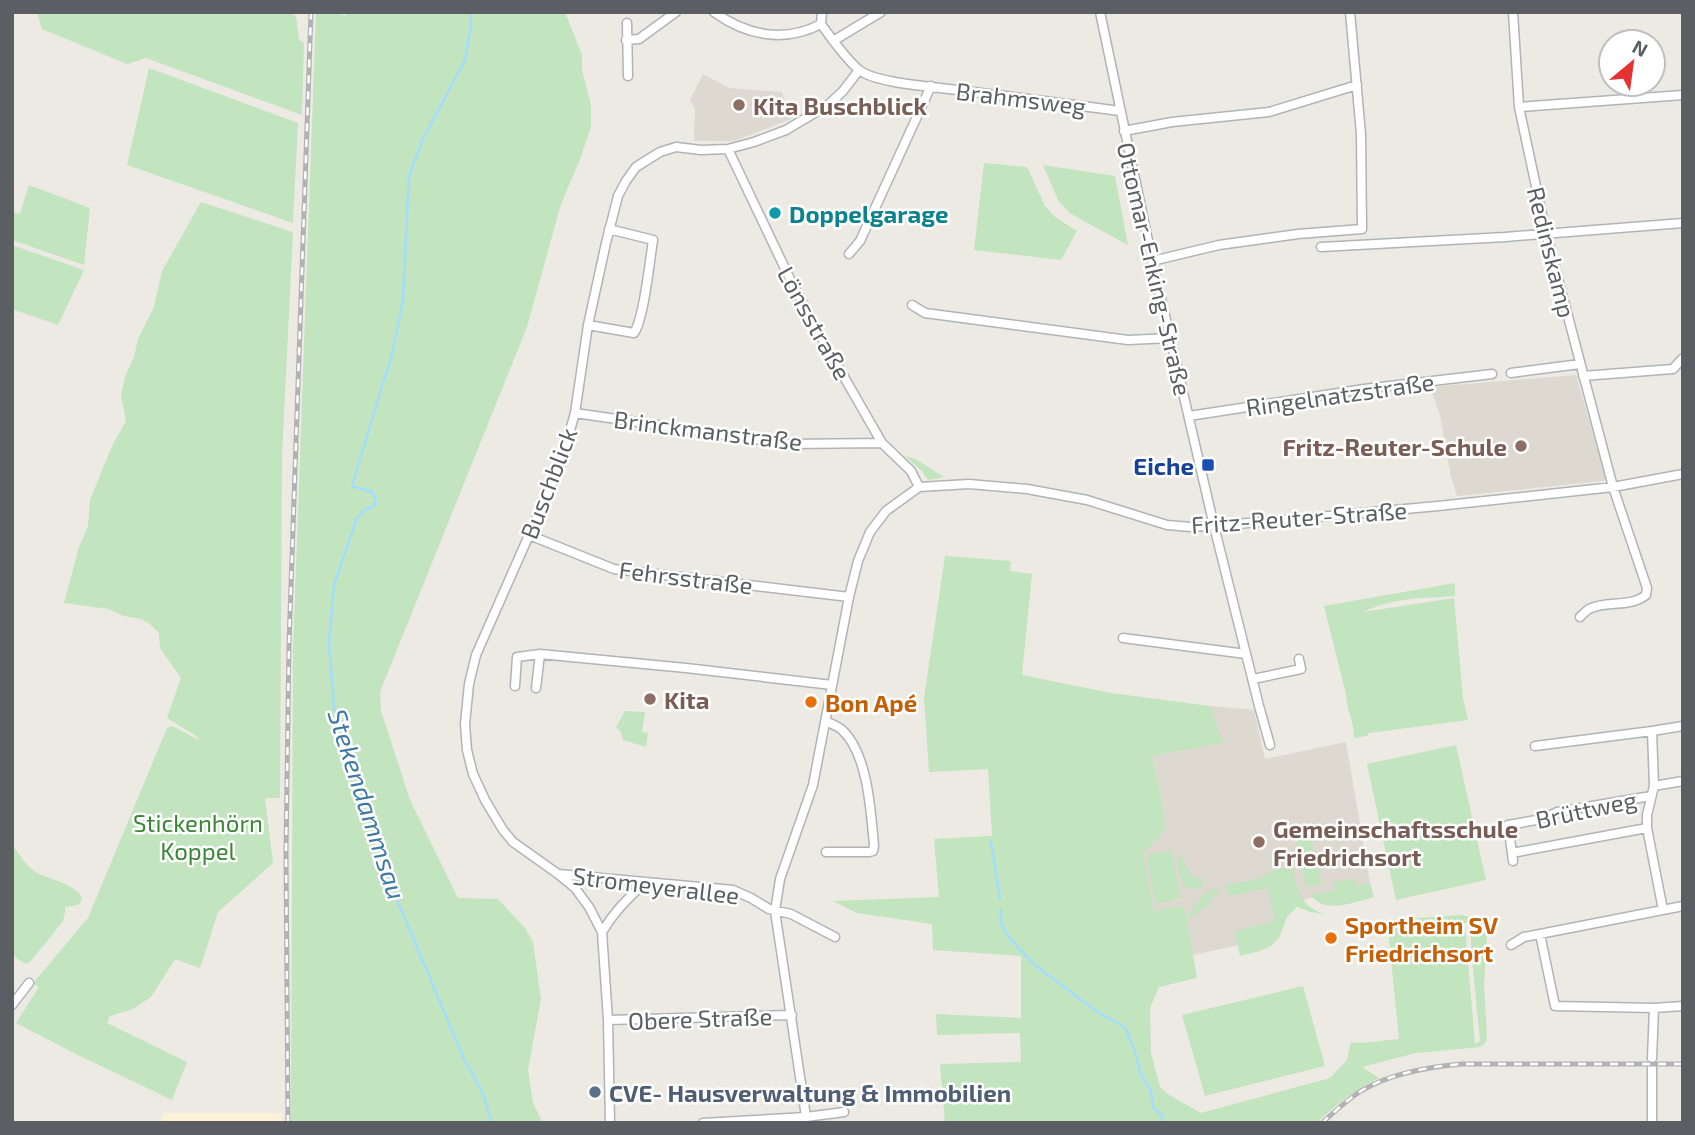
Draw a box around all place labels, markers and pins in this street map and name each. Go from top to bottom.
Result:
place label: Kita Buschblick [753,91,927,120]
marker: Kita Buschblick [731,97,747,113]
place label: Doppelgarage [789,199,948,228]
marker: Doppelgarage [767,205,783,221]
place label: Fritz-Reuter-Schule [1283,432,1507,461]
marker: Fritz-Reuter-Schule [1513,438,1529,454]
place label: Eiche [1133,451,1194,480]
marker: Eiche [1200,457,1216,473]
place label: Kita [664,685,709,714]
place label: Bon Apé [825,688,917,717]
marker: Kita [642,691,658,707]
marker: Bon Apé [803,694,819,710]
place label: Gemeinschaftsschule Friedrichsort [1273,814,1518,871]
marker: Gemeinschaftsschule Friedrichsort [1251,834,1267,850]
place label: Sportheim SV Friedrichsort [1345,910,1499,967]
marker: Sportheim SV Friedrichsort [1323,930,1339,946]
place label: CVE- Hausverwaltung & Immobilien [609,1078,1011,1107]
marker: CVE- Hausverwaltung & Immobilien [587,1084,603,1100]

